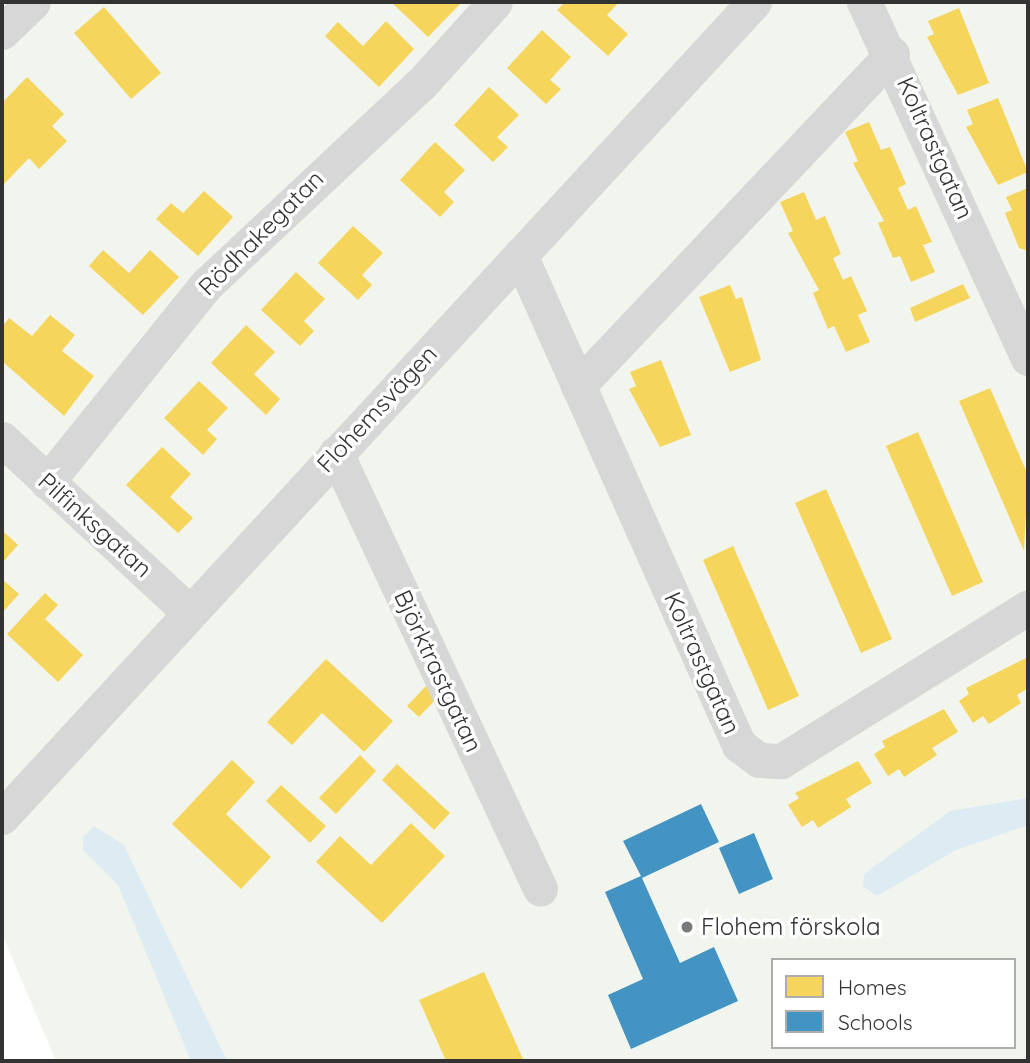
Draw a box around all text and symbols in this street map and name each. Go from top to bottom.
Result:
street label: Koltrastgatan [891,72,979,224]
street label: Rödhakegatan [192,164,330,302]
street label: Flohemsvägen [311,340,443,478]
street label: Pilfinksgatan [32,467,158,583]
street label: Björktrastgatan [388,585,488,757]
street label: Koltrastgatan [658,587,746,739]
place label: Flohem förskola [701,913,880,941]
marker: Flohem förskola [679,919,695,935]
legend [771,958,1016,1049]
text: Homes [838,974,907,1000]
text: Schools [838,1009,913,1035]

